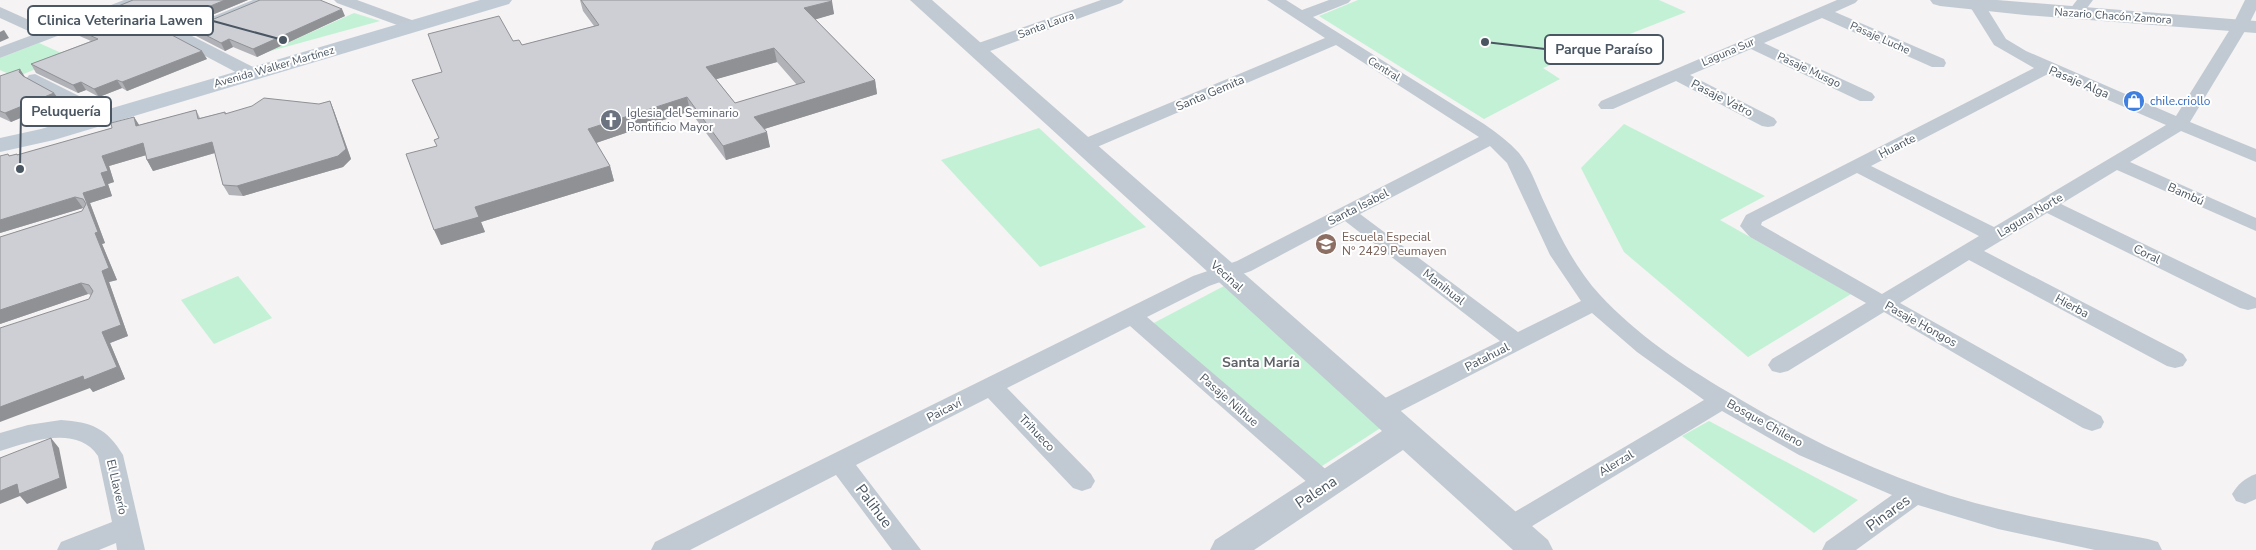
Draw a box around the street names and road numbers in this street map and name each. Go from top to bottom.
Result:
street label: Nazario Chacón Zamora [2054,4,2172,28]
street label: Santa Laura [1016,8,1076,42]
street label: Pasaje Luche [1848,18,1912,58]
street label: Laguna Sur [1699,34,1757,70]
street label: Avenida Walker Martínez [212,43,336,91]
street label: Pasaje Musgo [1775,49,1843,91]
street label: Central [1365,53,1404,85]
street label: Pasaje Alga [2047,62,2111,102]
street label: Santa Gemita [1173,71,1247,115]
street label: Pasaje Vatro [1688,76,1756,121]
street label: Huante [1876,130,1918,162]
street label: Bambú [2165,179,2207,209]
street label: Santa Isabel [1325,185,1392,229]
street label: Laguna Norte [1994,189,2066,241]
street label: Coral [2131,241,2164,268]
street label: Vecinal [1206,256,1247,295]
street label: Manihual [1419,265,1469,309]
street label: Hierba [2052,290,2092,322]
street label: Pasaje Hongos [1882,298,1960,351]
street label: Patahual [1462,339,1512,375]
street label: Pasaje Nilhue [1196,370,1262,430]
street label: Paicaví [924,394,965,426]
street label: Bosque Chileno [1724,395,1806,451]
street label: Trihueco [1015,411,1059,455]
street label: Alerzal [1595,446,1637,480]
street label: El Llaverío [103,458,131,517]
street label: Palena [1291,471,1341,513]
street label: Palihue [851,480,897,532]
street label: Pinares [1862,490,1914,536]

